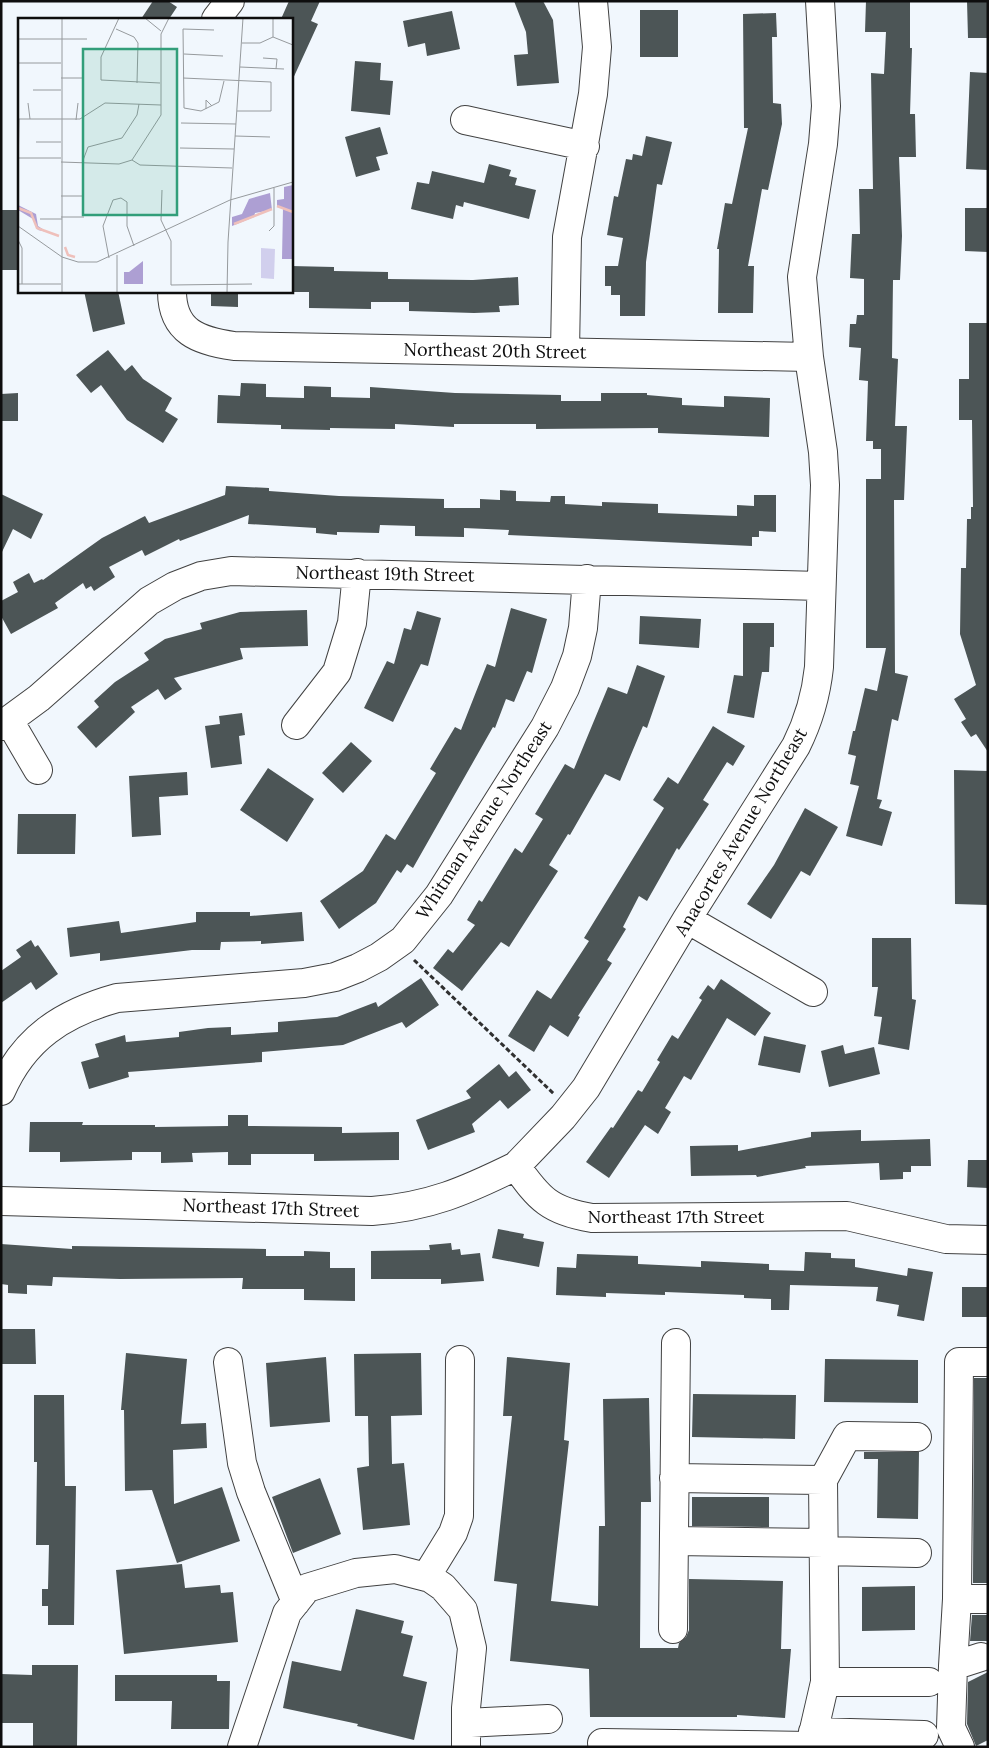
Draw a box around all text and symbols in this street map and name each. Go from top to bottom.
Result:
inset map [18,18,292,292]
street label: Northeast 20th Street [403,337,587,364]
street label: Northeast 19th Street [295,560,475,587]
street label: Whitman Avenue Northeast [411,716,557,923]
street label: Anacortes Avenue Northeast [669,723,812,941]
street label: Northeast 17th Street [182,1193,360,1222]
street label: Northeast 17th Street [587,1205,765,1228]

